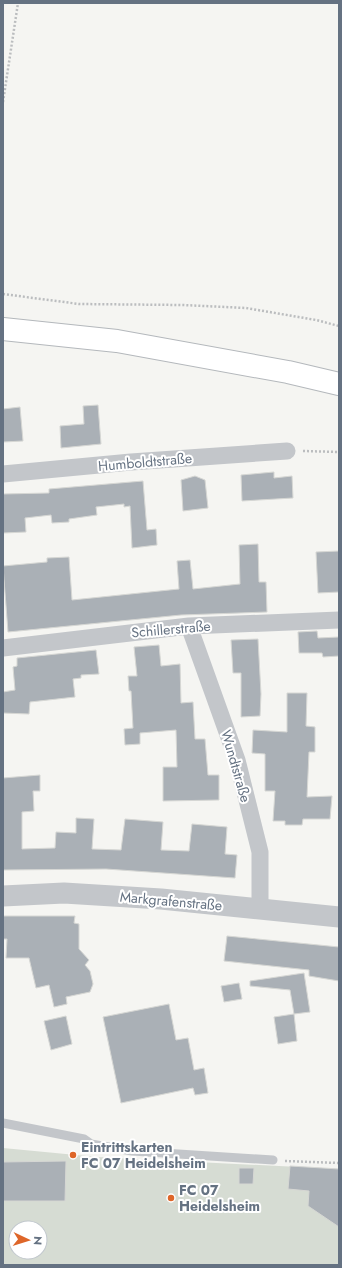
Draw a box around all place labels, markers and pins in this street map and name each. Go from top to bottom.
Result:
place label: Eintrittskarten FC 07 Heidelsheim [81,1137,206,1173]
marker: Eintrittskarten FC 07 Heidelsheim [68,1150,78,1160]
place label: FC 07 Heidelsheim [179,1180,260,1216]
marker: FC 07 Heidelsheim [166,1193,176,1203]

